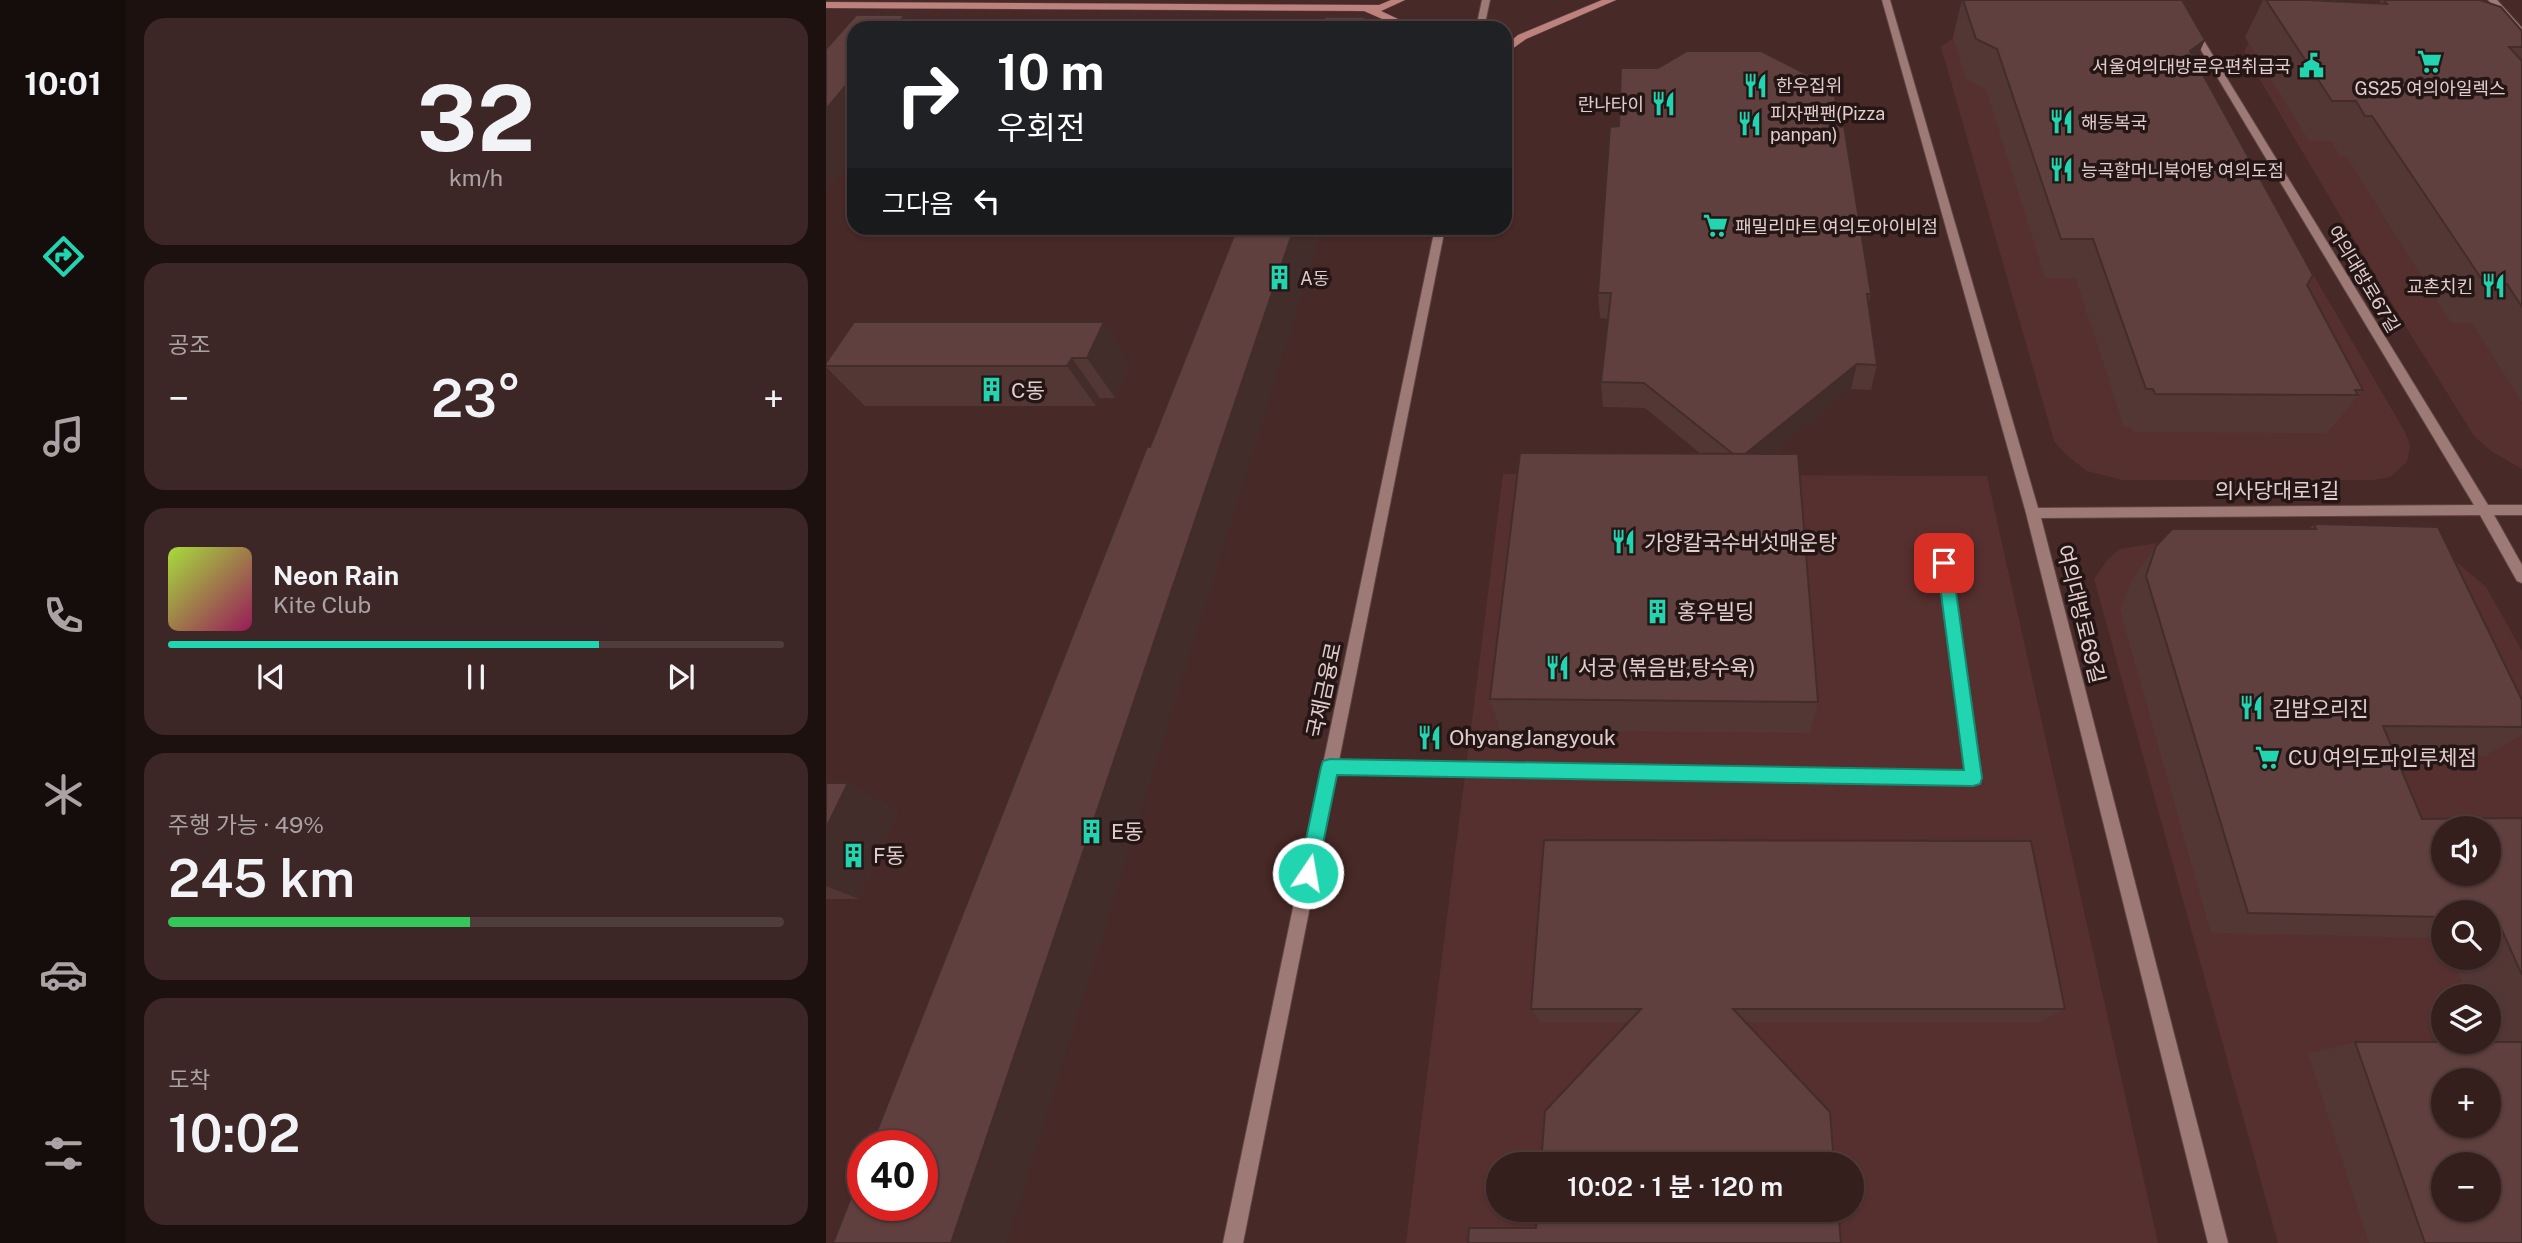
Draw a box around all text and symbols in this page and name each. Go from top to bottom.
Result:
text: 10 m [997,43,1104,101]
supermarket icon: GS25 여의아일렉스 [2416,47,2444,75]
icon: right [882,49,973,140]
public building icon: 서울여의대방로우편취급국 [2297,52,2325,80]
place label: 서울여의대방로우편취급국 [2092,56,2291,77]
text: 10:01 [24,65,102,102]
text: 32 [417,65,535,171]
restaurant icon: 한우집위 [1742,71,1770,99]
place label: 한우집위 [1776,75,1842,96]
place label: GS25 여의아일렉스 [2354,78,2506,99]
restaurant icon: 란나타이 [1650,90,1678,118]
place label: 란나타이 [1578,94,1644,115]
place label: 피자팬팬(Pizza panpan) [1770,103,1885,145]
restaurant icon: 해동복국 [2047,108,2075,136]
text: 우회전 [997,109,1085,146]
restaurant icon: 피자팬팬(Pizza panpan) [1736,109,1764,137]
place label: 해동복국 [2081,112,2147,133]
restaurant icon: 능곡할머니북어탕 여의도점 [2047,156,2075,184]
place label: 능곡할머니북어탕 여의도점 [2081,160,2284,181]
text: km/h [449,164,503,191]
icon: left [968,182,1006,220]
text: 그다음 [882,188,954,219]
supermarket icon: 패밀리마트 여의도아이비점 [1701,212,1729,240]
place label: 패밀리마트 여의도아이비점 [1735,216,1938,237]
street label: 여의대방로67길 [2324,222,2404,336]
icon: directions [39,232,88,281]
building icon: A동 [1266,264,1294,292]
place label: A동 [1300,268,1329,289]
restaurant icon: 교촌치킨 [2479,272,2507,300]
place label: 교촌치킨 [2407,276,2473,297]
text: 공조 [168,331,210,358]
text: 23° [431,368,521,429]
text: − [168,376,189,421]
text: + [763,376,784,421]
building icon: C동 [977,376,1005,404]
place label: C동 [1011,378,1045,403]
icon: music [39,412,88,461]
street label: 의사당대로1길 [2215,478,2339,503]
restaurant icon: 가양칼국수버섯매운탕 [1610,528,1638,556]
place label: 가양칼국수버섯매운탕 [1644,530,1837,555]
pin [1914,533,1974,593]
street label: 여의대방로69길 [2052,542,2110,686]
icon: arrive [1925,544,1963,582]
text: Neon Rain [273,560,399,591]
icon: phone [39,591,88,640]
text: Kite Club [273,591,371,618]
building icon: 홍우빌딩 [1643,597,1671,625]
place label: 홍우빌딩 [1677,599,1754,624]
street label: 국제금융로 [1302,640,1346,740]
restaurant icon: 서궁 (볶음밥,탕수육) [1544,653,1572,681]
place label: 서궁 (볶음밥,탕수육) [1578,655,1756,680]
icon: previous [252,658,290,696]
icon: pause [457,658,495,696]
icon: next [662,658,700,696]
restaurant icon: 김밥오리진 [2238,694,2266,722]
place label: 김밥오리진 [2272,696,2369,721]
restaurant icon: OhyangJangyouk [1415,723,1443,751]
place label: OhyangJangyouk [1449,725,1616,750]
supermarket icon: CU 여의도파인루체점 [2254,743,2282,771]
place label: CU 여의도파인루체점 [2288,745,2477,770]
icon: climate [39,770,88,819]
text: 주행 가능 · 49% [168,811,324,838]
map controls [2431,816,2501,1222]
button: sound [2431,816,2501,886]
building icon: E동 [1077,817,1105,845]
place label: E동 [1111,819,1143,844]
position arrow [1271,836,1345,910]
building icon: F동 [839,841,867,869]
place label: F동 [873,843,905,868]
text: 245 km [168,848,355,909]
button: search [2431,900,2501,970]
icon: car [39,950,88,999]
button: layers [2431,984,2501,1054]
text: 도착 [168,1066,210,1093]
button: + [2431,1068,2501,1138]
text: 10:02 [168,1103,300,1164]
icon: filters [39,1129,88,1178]
speed limit sign: 40 [847,1130,938,1221]
button: − [2431,1152,2501,1222]
text: 10:02 · 1 분 · 120 m [1567,1171,1783,1202]

